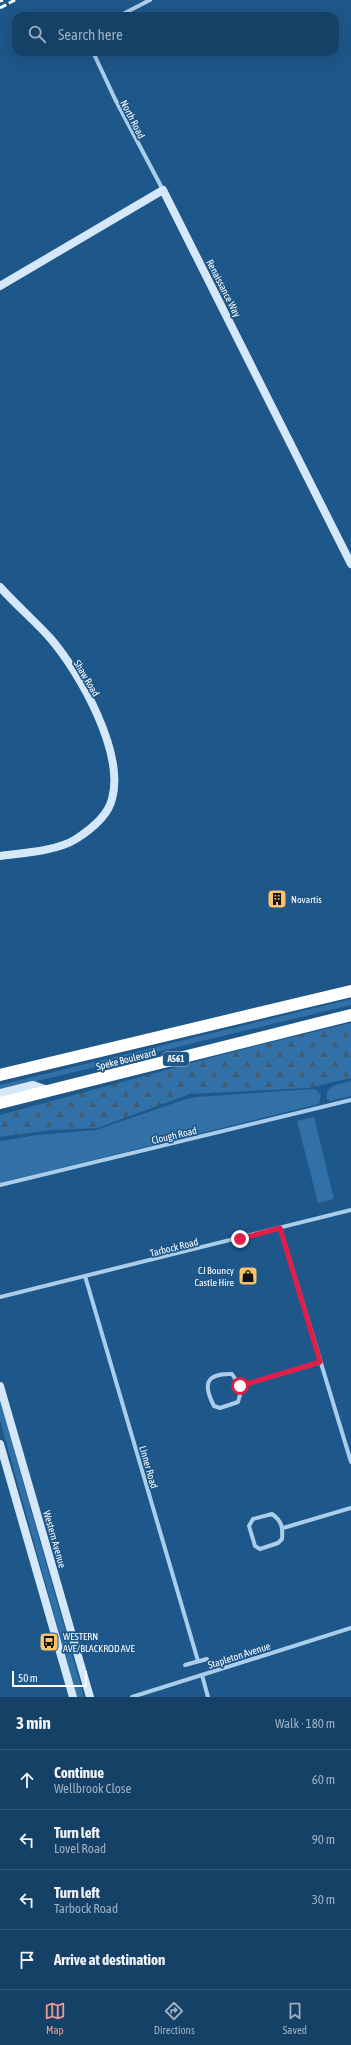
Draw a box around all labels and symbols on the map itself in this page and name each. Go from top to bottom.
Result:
street label: North Road [118,98,147,141]
street label: Renaissance Way [204,258,243,319]
street label: Shaw Road [72,658,102,699]
building icon: Novartis [266,888,288,910]
place label: Novartis [291,894,322,905]
street label: Speke Boulevard [95,1047,157,1072]
road number: A561 [163,1052,189,1066]
street label: Clough Road [150,1125,198,1146]
route end [231,1230,249,1248]
street label: Tarbock Road [149,1236,200,1259]
place label: CJ Bouncy Castle Hire [194,1265,234,1288]
shop icon: CJ Bouncy Castle Hire [237,1265,259,1287]
route start [231,1377,249,1395]
street label: Linner Road [137,1445,160,1490]
street label: Western Avenue [41,1509,68,1570]
bus stop icon: WESTERN AVE/BLACKROD AVE [38,1631,60,1653]
place label: WESTERN AVE/BLACKROD AVE [63,1631,135,1654]
street label: Stapleton Avenue [207,1640,272,1671]
scale bar [12,1669,87,1688]

